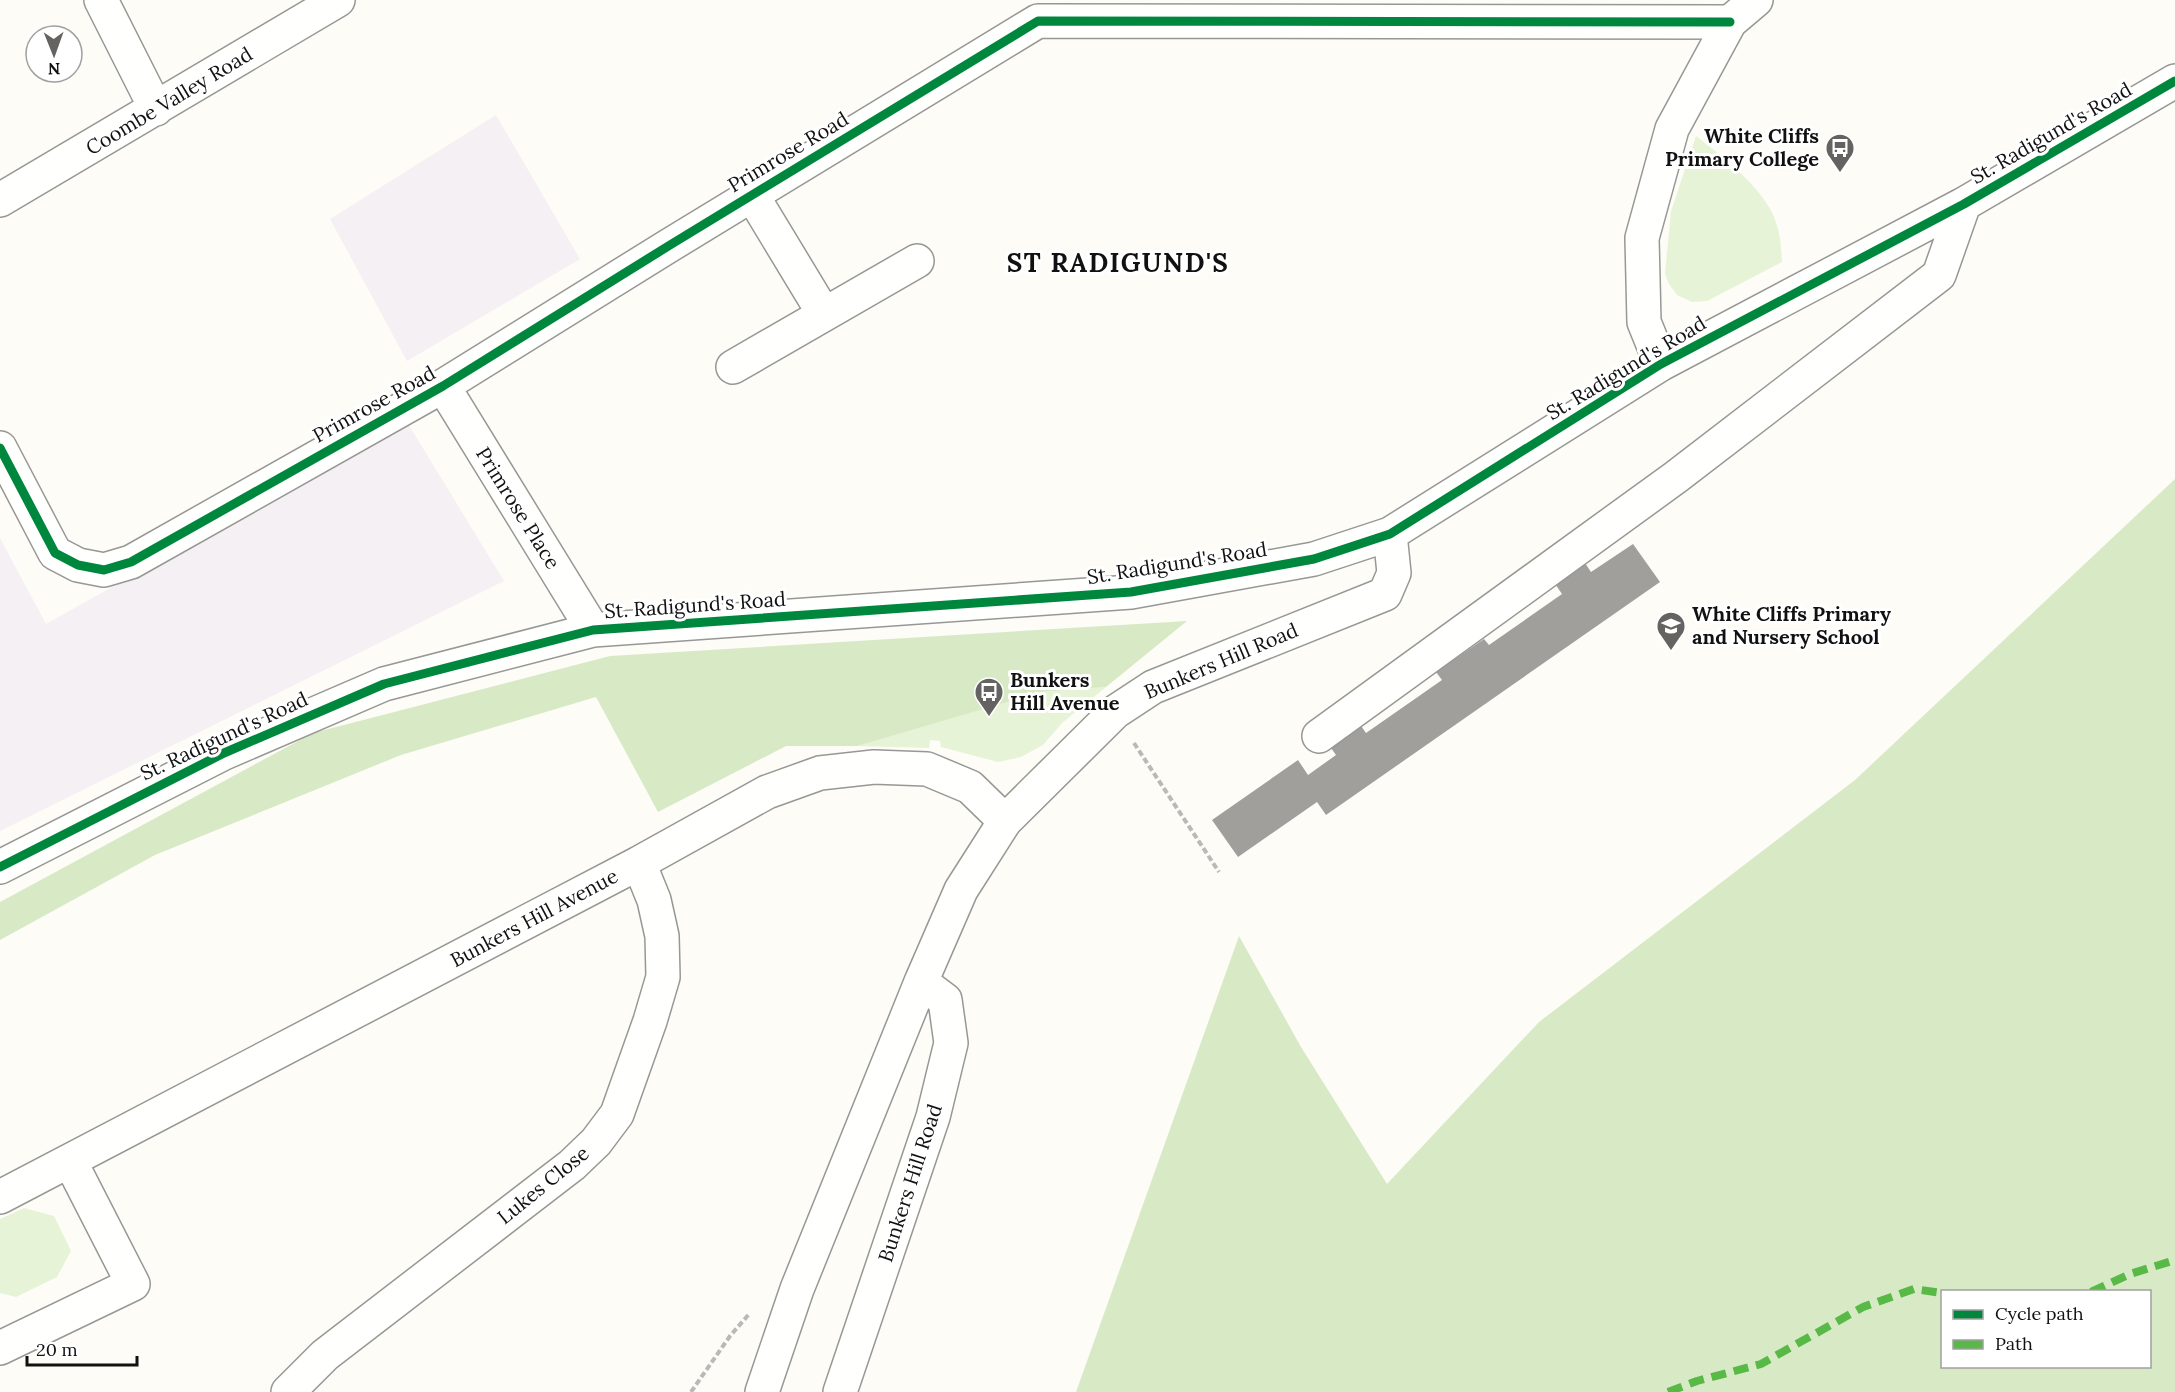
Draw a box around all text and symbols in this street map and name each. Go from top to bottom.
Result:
north arrow [24,24,84,84]
street label: Coombe Valley Road [81,41,257,160]
text: N [48,59,61,79]
street label: St. Radigund's Road [1966,76,2136,189]
street label: Primrose Road [723,106,853,197]
place label: White Cliffs Primary College [1665,123,1819,171]
bus stop icon: White Cliffs Primary College [1824,132,1856,174]
district label: ST RADIGUND'S [1007,246,1229,279]
street label: St. Radigund's Road [1541,310,1710,425]
street label: Primrose Road [308,360,439,448]
street label: Primrose Place [471,442,566,573]
street label: St. Radigund's Road [1085,536,1269,589]
street label: St. Radigund's Road [603,586,787,623]
place label: White Cliffs Primary and Nursery School [1692,601,1891,649]
school or university icon: White Cliffs Primary and Nursery School [1655,610,1687,652]
street label: Bunkers Hill Road [1140,617,1301,704]
place label: Bunkers Hill Avenue [1010,667,1120,715]
bus stop icon: Bunkers Hill Avenue [973,676,1005,718]
street label: St. Radigund's Road [136,686,311,785]
street label: Bunkers Hill Avenue [446,863,622,972]
street label: Bunkers Hill Road [872,1101,947,1265]
street label: Lukes Close [492,1140,594,1229]
legend [1941,1290,2151,1368]
text: Cycle path [1995,1302,2084,1325]
scale bar [27,1329,136,1367]
text: Path [1995,1332,2033,1355]
text: 20 m [36,1338,78,1361]

